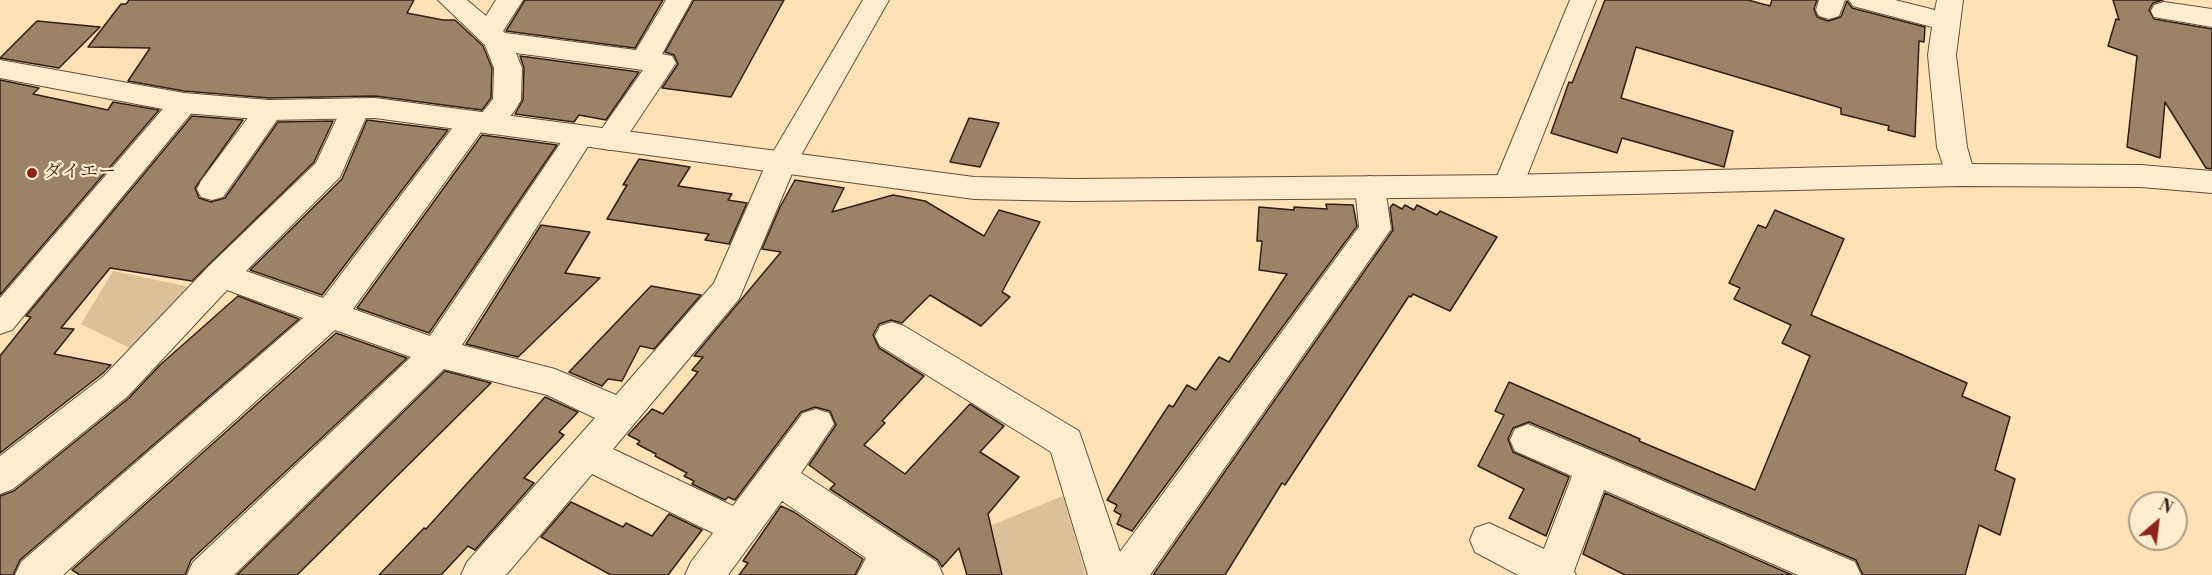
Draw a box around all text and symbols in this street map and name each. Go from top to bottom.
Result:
place label: ダイエー [44,162,116,184]
marker: ダイエー [25,166,39,180]
north arrow [2128,491,2188,551]
text: N [2155,495,2176,519]

